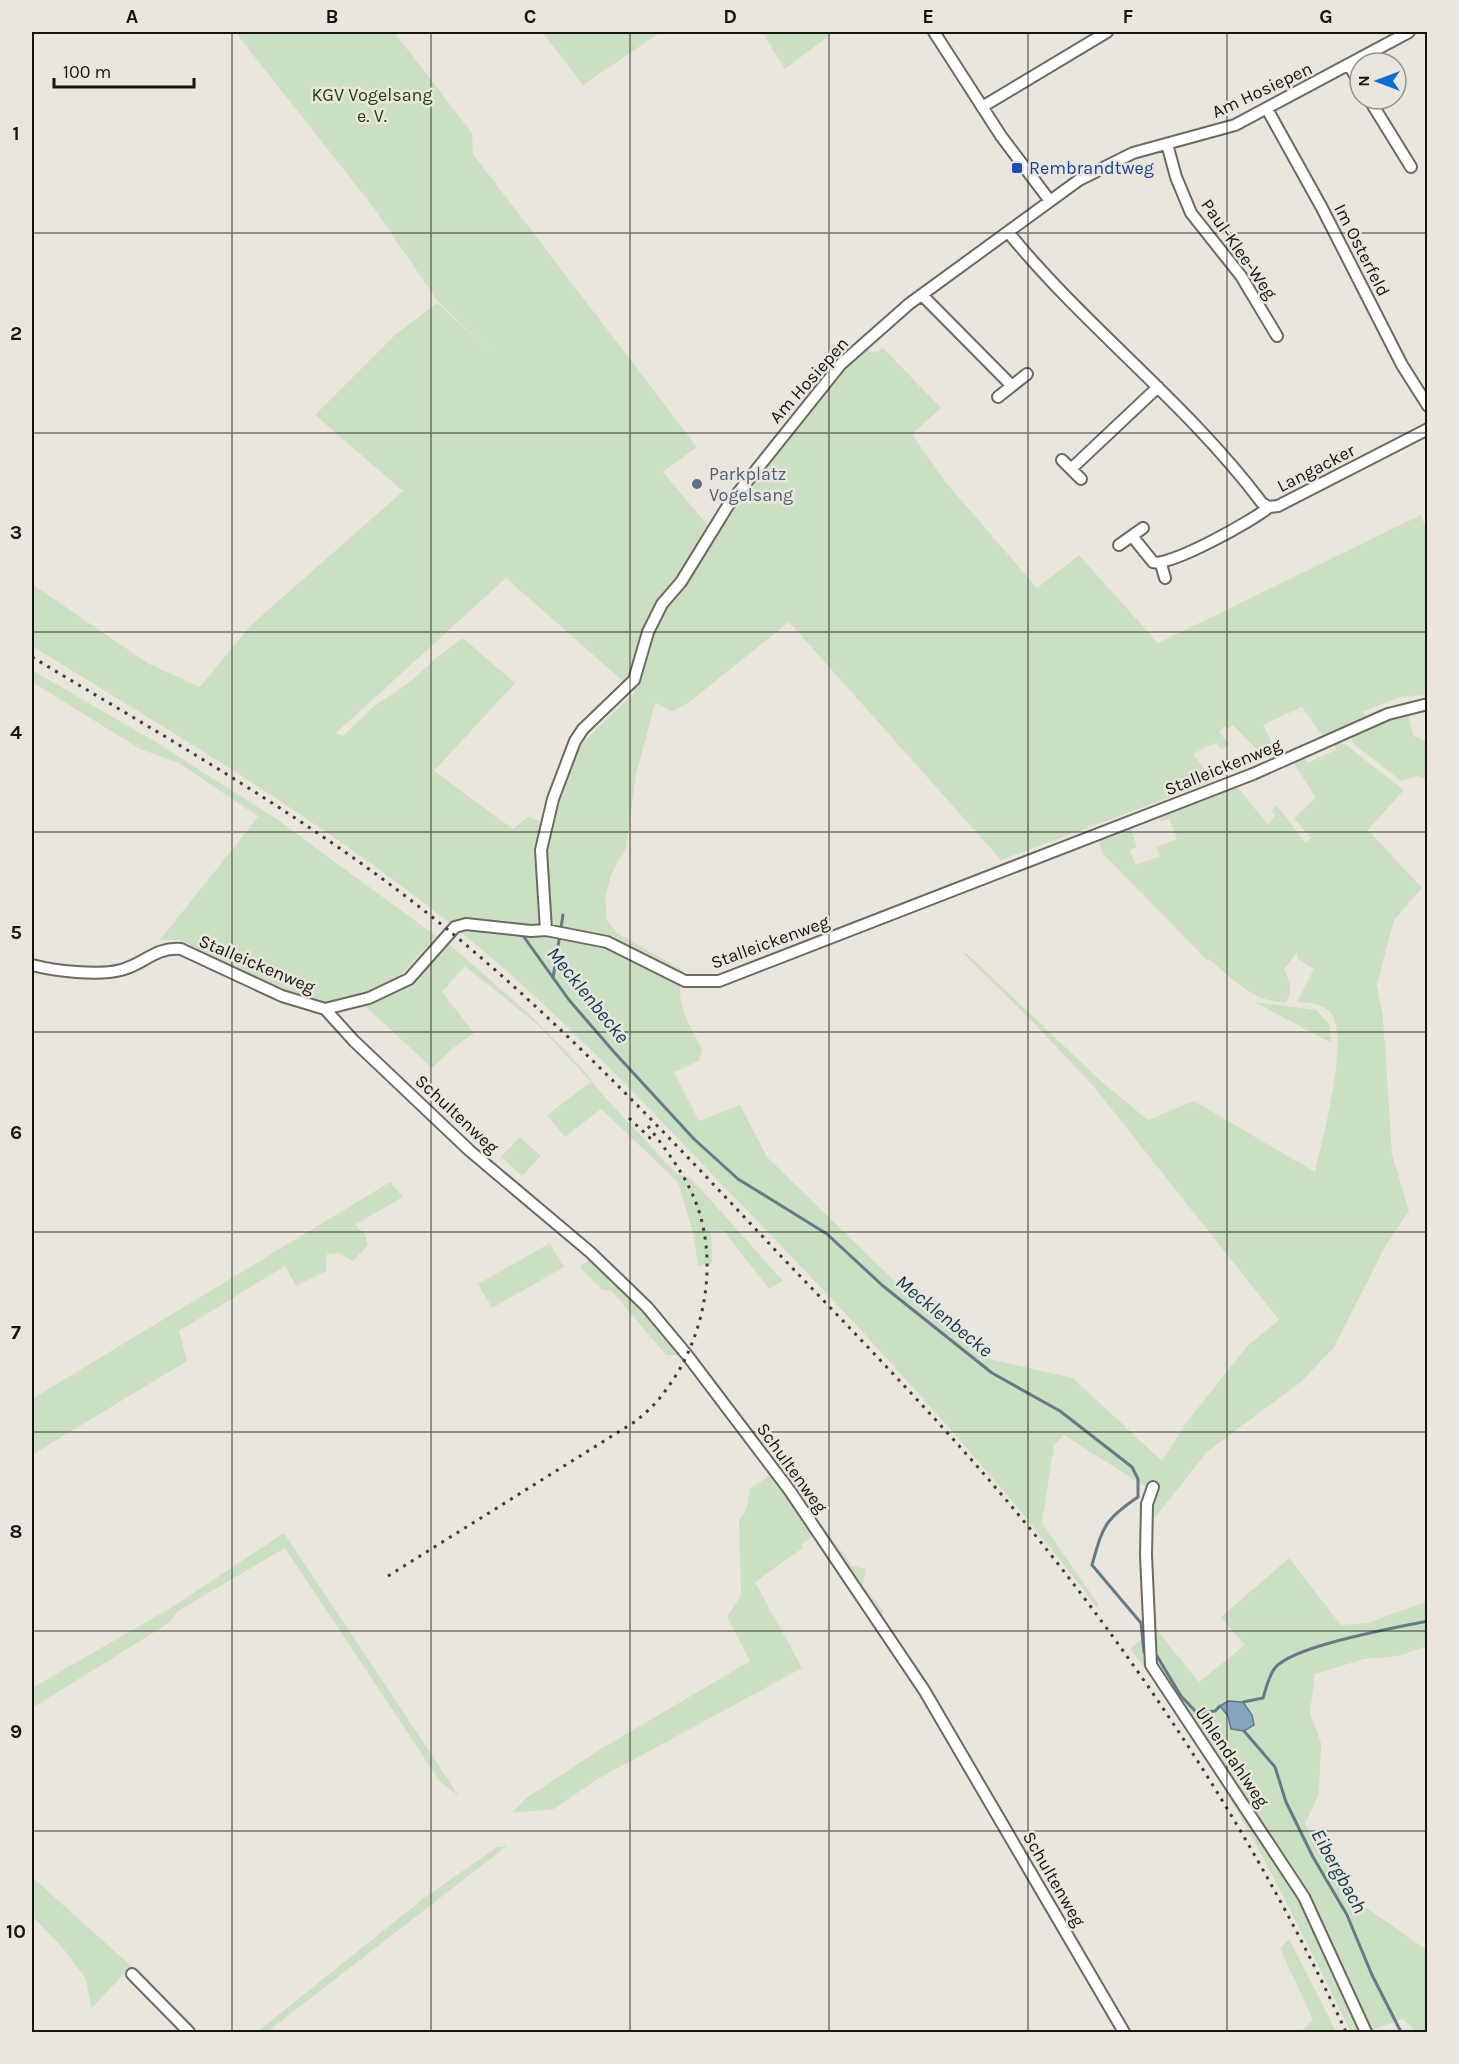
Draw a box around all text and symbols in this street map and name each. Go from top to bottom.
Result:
text: A [126,5,139,28]
text: B [326,5,338,28]
text: C [524,5,536,28]
text: D [723,5,737,28]
text: E [922,5,934,28]
text: F [1123,5,1134,28]
text: G [1319,5,1333,28]
scale bar [54,51,194,89]
north arrow [1348,51,1408,111]
street label: Am Hosiepen [1208,57,1316,123]
text: 100 m [63,61,111,83]
text: N [1354,75,1373,87]
park label: KGV Vogelsang e. V. [311,84,433,127]
text: 1 [12,122,20,145]
place label: Rembrandtweg [1029,157,1154,179]
marker: Rembrandtweg [1010,161,1024,175]
street label: Paul-Klee-Weg [1196,194,1282,304]
street label: Im Osterfeld [1329,200,1395,300]
text: 2 [10,322,22,345]
street label: Am Hosiepen [765,332,853,428]
street label: Langacker [1273,439,1359,497]
place label: Parkplatz Vogelsang [709,463,793,506]
marker: Parkplatz Vogelsang [690,477,704,491]
text: 3 [10,521,22,544]
text: 4 [10,721,22,744]
street label: Stalleickenweg [1161,734,1285,800]
street label: Stalleickenweg [708,910,832,974]
text: 5 [10,921,22,944]
street label: Stalleickenweg [196,930,318,998]
water label: Mecklenbecke [542,942,634,1048]
street label: Schultenweg [411,1070,503,1158]
text: 6 [10,1121,22,1144]
water label: Mecklenbecke [891,1270,997,1362]
text: 7 [11,1321,21,1344]
street label: Schultenweg [752,1419,832,1517]
text: 8 [10,1520,22,1543]
street label: Uhlendahlweg [1190,1702,1274,1812]
text: 9 [10,1720,22,1743]
water label: Eibergbach [1306,1825,1372,1917]
street label: Schultenweg [1018,1827,1090,1931]
text: 10 [6,1920,26,1943]

